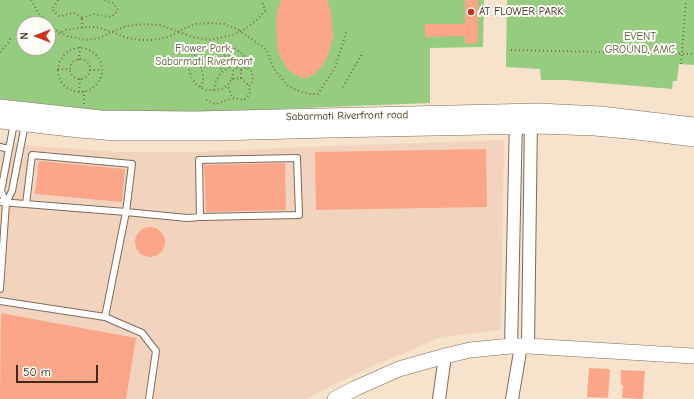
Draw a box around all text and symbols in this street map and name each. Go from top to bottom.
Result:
place label: AT FLOWER PARK [479,5,564,19]
marker: AT FLOWER PARK [466,7,476,17]
north arrow [16,16,56,56]
park label: EVENT GROUND, AMC [605,30,675,56]
text: N [18,32,31,40]
park label: Flower Park, Sabarmati Riverfront [155,42,253,68]
street label: Sabarmati Riverfront road [286,108,408,124]
scale bar [18,357,100,383]
text: 50 m [23,365,51,379]

